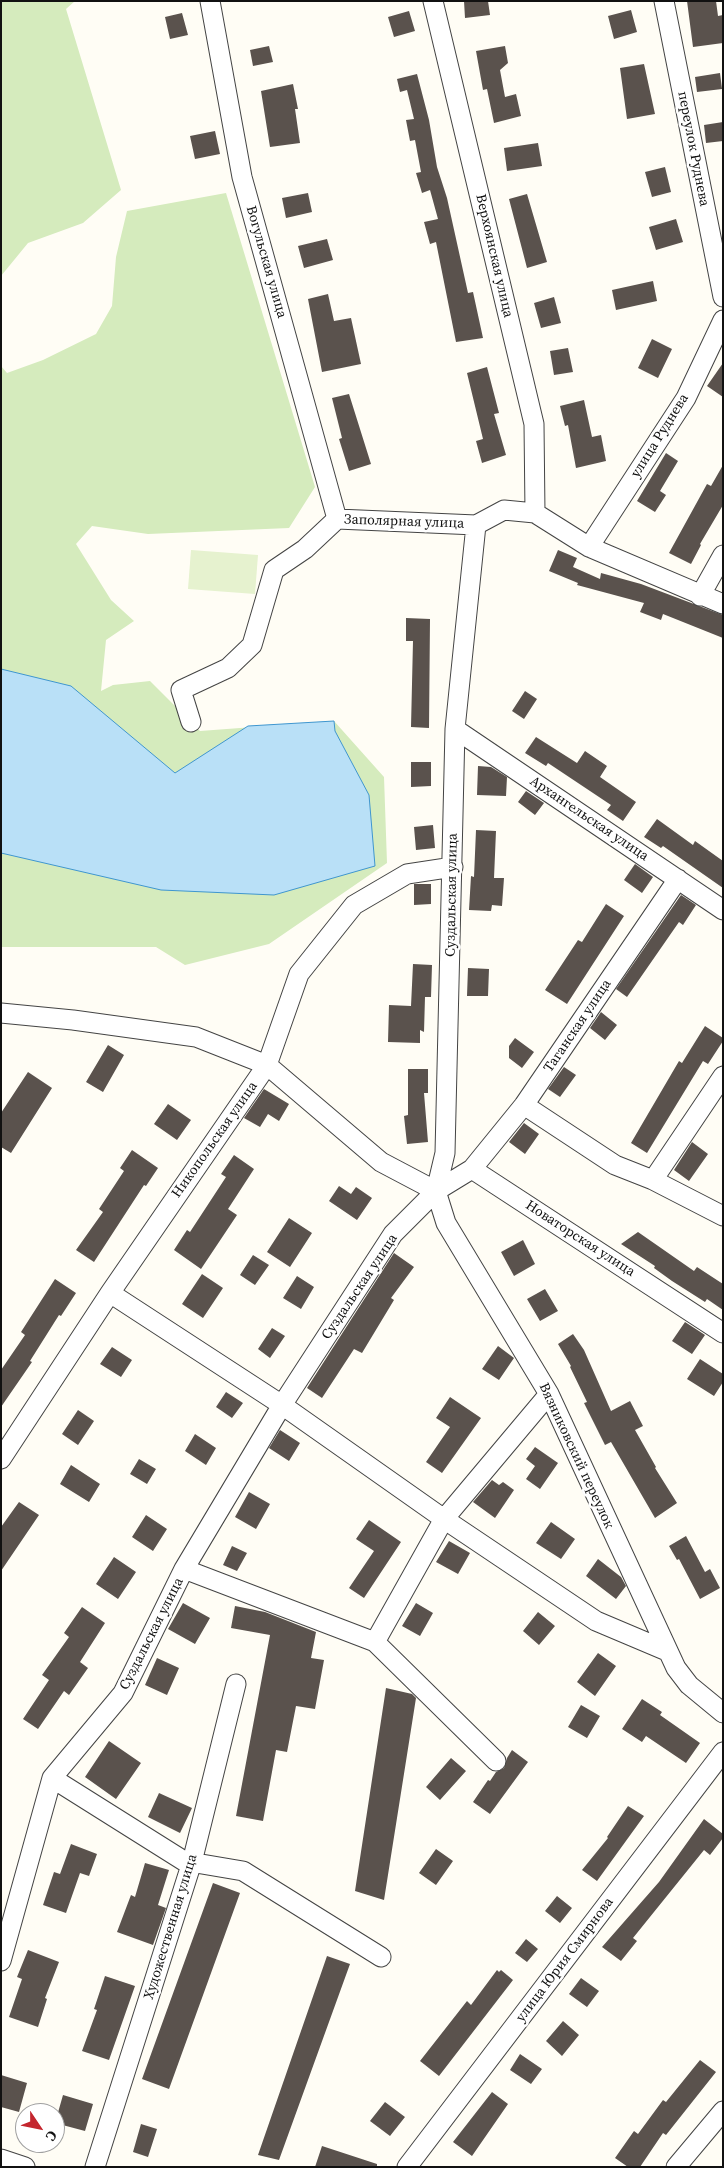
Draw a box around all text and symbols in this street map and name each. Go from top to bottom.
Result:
street label: переулок Руднева [674,90,712,208]
street label: Верхоянская улица [472,193,516,319]
street label: Вогульская улица [242,204,290,320]
street label: улица Руднева [627,391,693,481]
street label: Заполярная улица [344,512,464,532]
street label: Архангельская улица [526,773,652,865]
street label: Суздальская улица [443,833,461,957]
street label: Таганская улица [541,976,615,1076]
street label: Никопольская улица [169,1079,261,1201]
street label: Новаторская улица [522,1197,638,1281]
street label: Суздальская улица [318,1231,402,1343]
street label: Вязниковский переулок [535,1380,617,1532]
street label: Суздальская улица [116,1575,188,1693]
street label: Художественная улица [141,1852,201,2002]
street label: улица Юрия Смирнова [513,1894,617,2026]
north arrow [15,2103,65,2153]
text: С [41,2127,62,2145]

